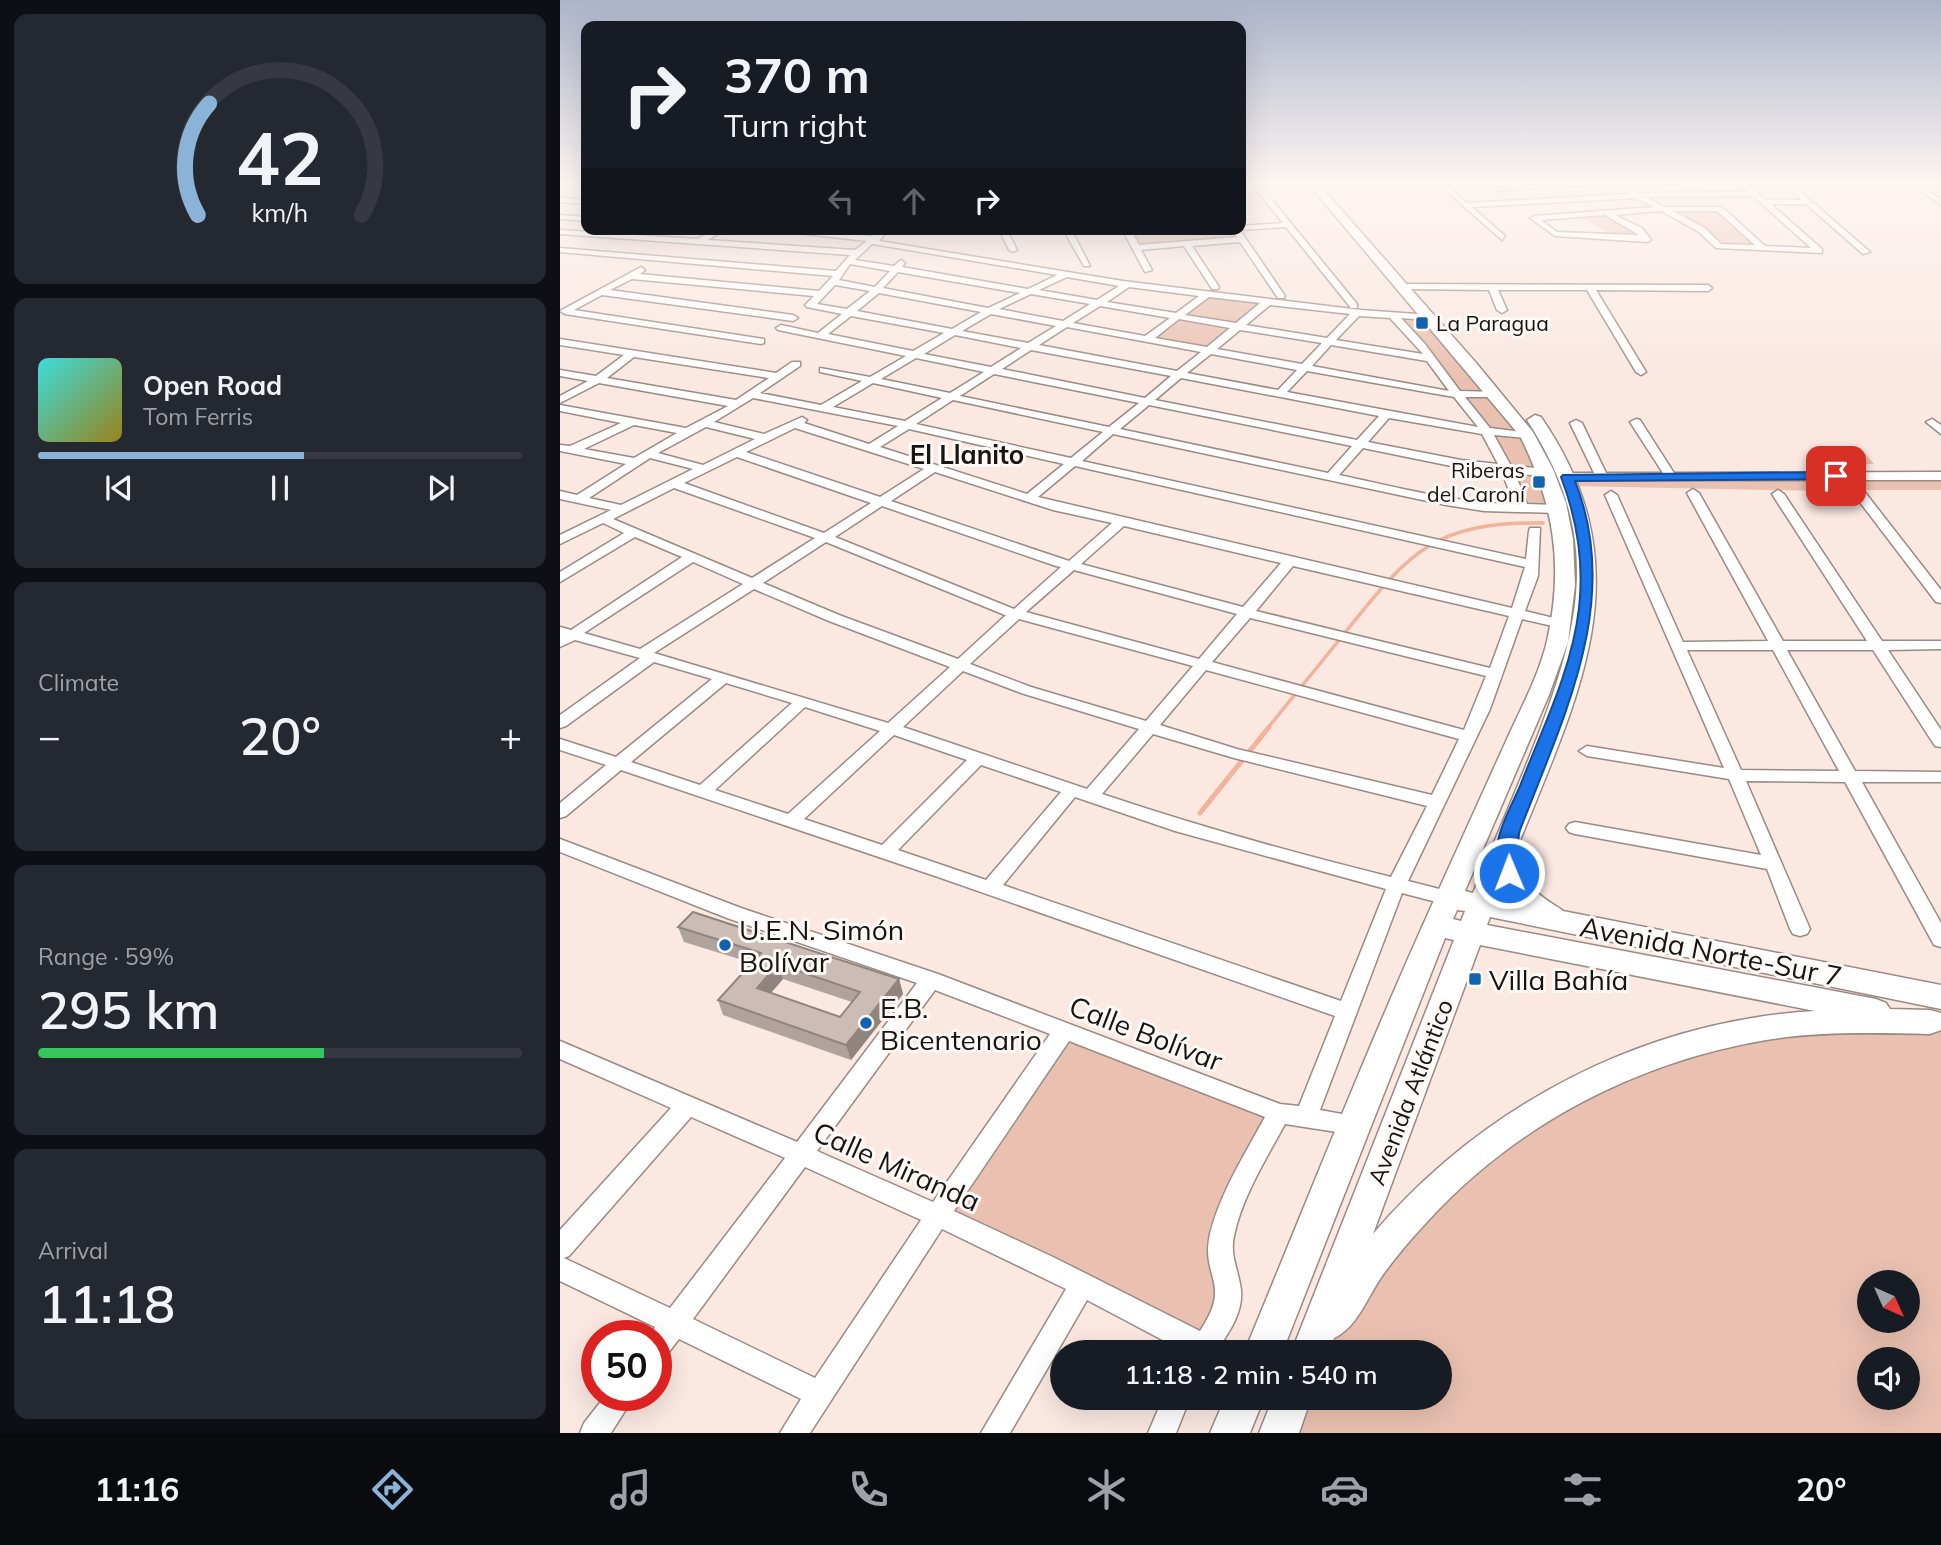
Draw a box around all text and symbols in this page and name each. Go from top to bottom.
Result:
text: 370 m [724,44,870,105]
icon: right [609,49,700,140]
text: Turn right [724,105,867,145]
text: 42 [236,112,324,203]
icon: left [822,182,860,220]
icon: ahead [895,182,933,220]
icon: right [968,182,1006,220]
text: km/h [252,197,308,228]
place label: La Paragua [1436,310,1549,336]
marker: La Paragua [1414,315,1430,331]
text: Open Road [143,369,282,402]
text: Tom Ferris [143,402,253,431]
district label: El Llanito [910,438,1024,471]
pin [1806,446,1866,506]
place label: Riberas del Caroní [1427,457,1526,507]
icon: arrive [1817,457,1855,495]
icon: previous [100,469,138,507]
icon: pause [261,469,299,507]
icon: next [422,469,460,507]
marker: Riberas del Caroní [1531,474,1547,490]
text: Climate [38,668,119,697]
text: 20° [239,703,321,768]
text: − [38,712,61,760]
text: + [499,712,522,760]
position arrow [1472,836,1546,910]
street label: Avenida Norte-Sur 7 [1577,908,1845,994]
place label: U.E.N. Simón Bolívar [739,912,904,979]
marker: U.E.N. Simón Bolívar [717,937,733,953]
text: Range · 59% [38,942,174,971]
place label: Villa Bahía [1489,962,1628,997]
marker: Villa Bahía [1467,971,1483,987]
text: 295 km [38,977,219,1042]
street label: Calle Bolívar [1064,988,1228,1079]
place label: E.B. Bicentenario [880,990,1042,1057]
street label: Avenida Atlántico [1361,995,1459,1189]
marker: E.B. Bicentenario [858,1015,874,1031]
street label: Calle Miranda [808,1114,986,1218]
text: Arrival [38,1236,108,1265]
north arrow [1857,1270,1920,1334]
map controls [1857,1270,1920,1410]
text: 11:18 [38,1271,175,1336]
speed limit sign: 50 [581,1320,672,1411]
button: sound [1857,1347,1920,1410]
text: 11:18 · 2 min · 540 m [1124,1358,1378,1391]
icon: directions [368,1465,417,1514]
icon: music [606,1465,655,1514]
icon: phone [844,1465,893,1514]
icon: climate [1082,1465,1131,1514]
icon: car [1320,1465,1369,1514]
icon: filters [1558,1465,1607,1514]
text: 11:16 [94,1469,179,1509]
text: 20° [1796,1469,1846,1509]

